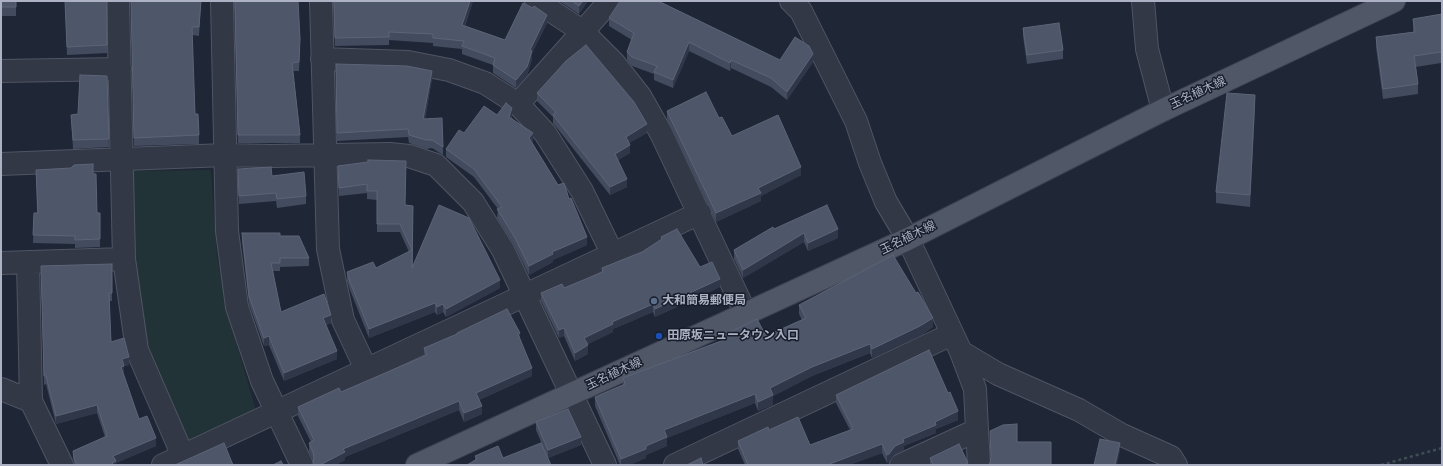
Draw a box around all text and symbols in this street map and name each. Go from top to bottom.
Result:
street label: 玉名植木線 [1168,74,1228,112]
street label: 玉名植木線 [878,218,938,258]
place label: 大和簡易郵便局 [662,294,746,308]
marker: 大和簡易郵便局 [649,296,659,306]
place label: 田原坂ニュータウン入口 [667,329,799,343]
marker: 田原坂ニュータウン入口 [654,331,664,341]
street label: 玉名植木線 [584,355,644,393]

